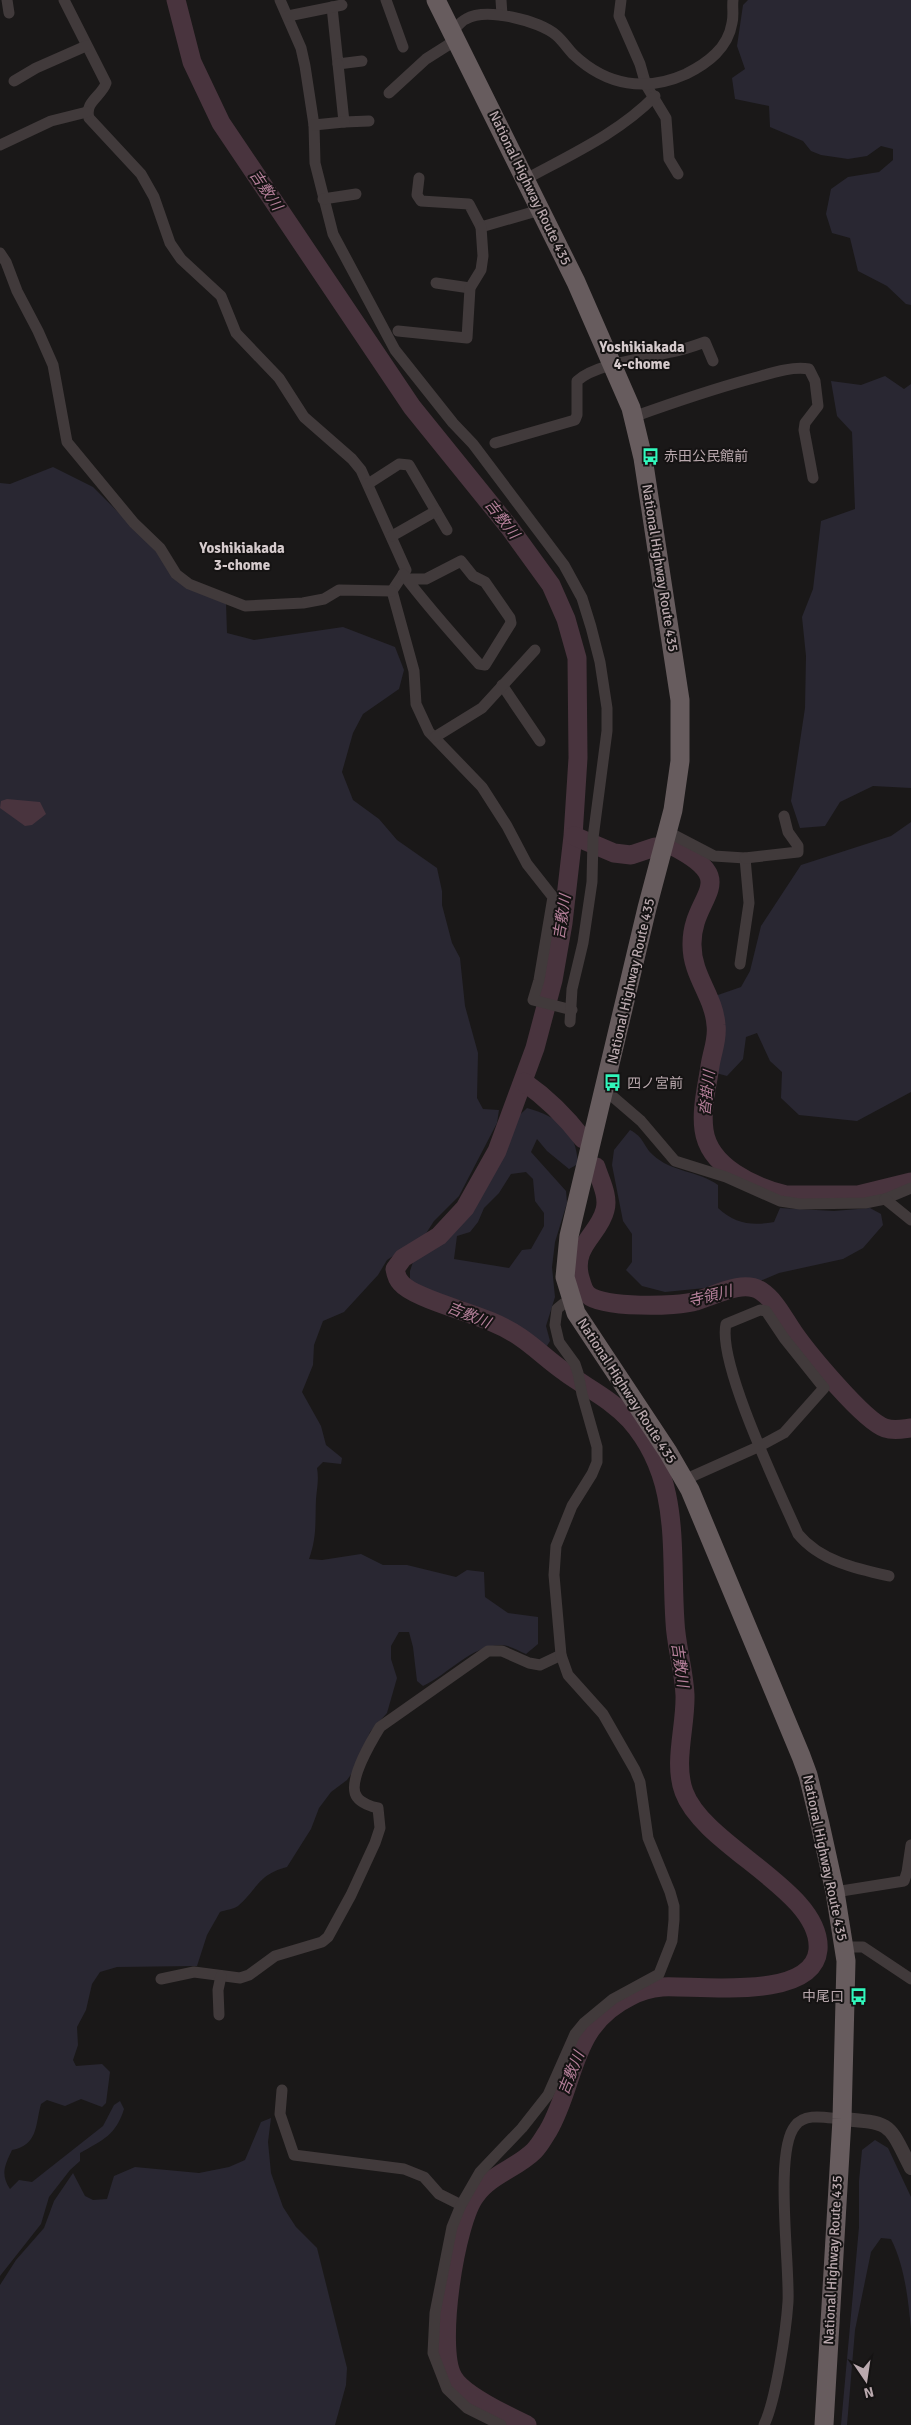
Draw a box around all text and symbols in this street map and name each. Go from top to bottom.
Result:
street label: National Highway Route 435 [485,108,575,268]
water label: 吉敷川 [246,166,287,215]
district label: Yoshikiakada 4-chome [598,338,685,373]
bus stop icon: 赤田公民館前 [640,446,660,466]
place label: 赤田公民館前 [664,448,748,465]
street label: National Highway Route 435 [638,483,682,653]
water label: 吉敷川 [481,496,524,544]
district label: Yoshikiakada 3-chome [198,539,285,574]
water label: 吉敷川 [550,891,575,941]
street label: National Highway Route 435 [604,896,658,1066]
water label: 沓掛川 [696,1068,719,1116]
bus stop icon: 四ノ宮前 [603,1073,623,1093]
place label: 四ノ宮前 [627,1075,683,1092]
water label: 寺領川 [686,1281,736,1310]
water label: 吉敷川 [445,1298,495,1333]
street label: National Highway Route 435 [574,1315,680,1467]
water label: 吉敷川 [668,1641,692,1691]
street label: National Highway Route 435 [799,1773,851,1943]
bus stop icon: 中尾口 [848,1986,868,2006]
place label: 中尾口 [802,1988,844,2005]
water label: 吉敷川 [554,2047,589,2097]
street label: National Highway Route 435 [820,2175,846,2345]
north arrow [841,2355,891,2405]
text: N [862,2383,875,2402]

